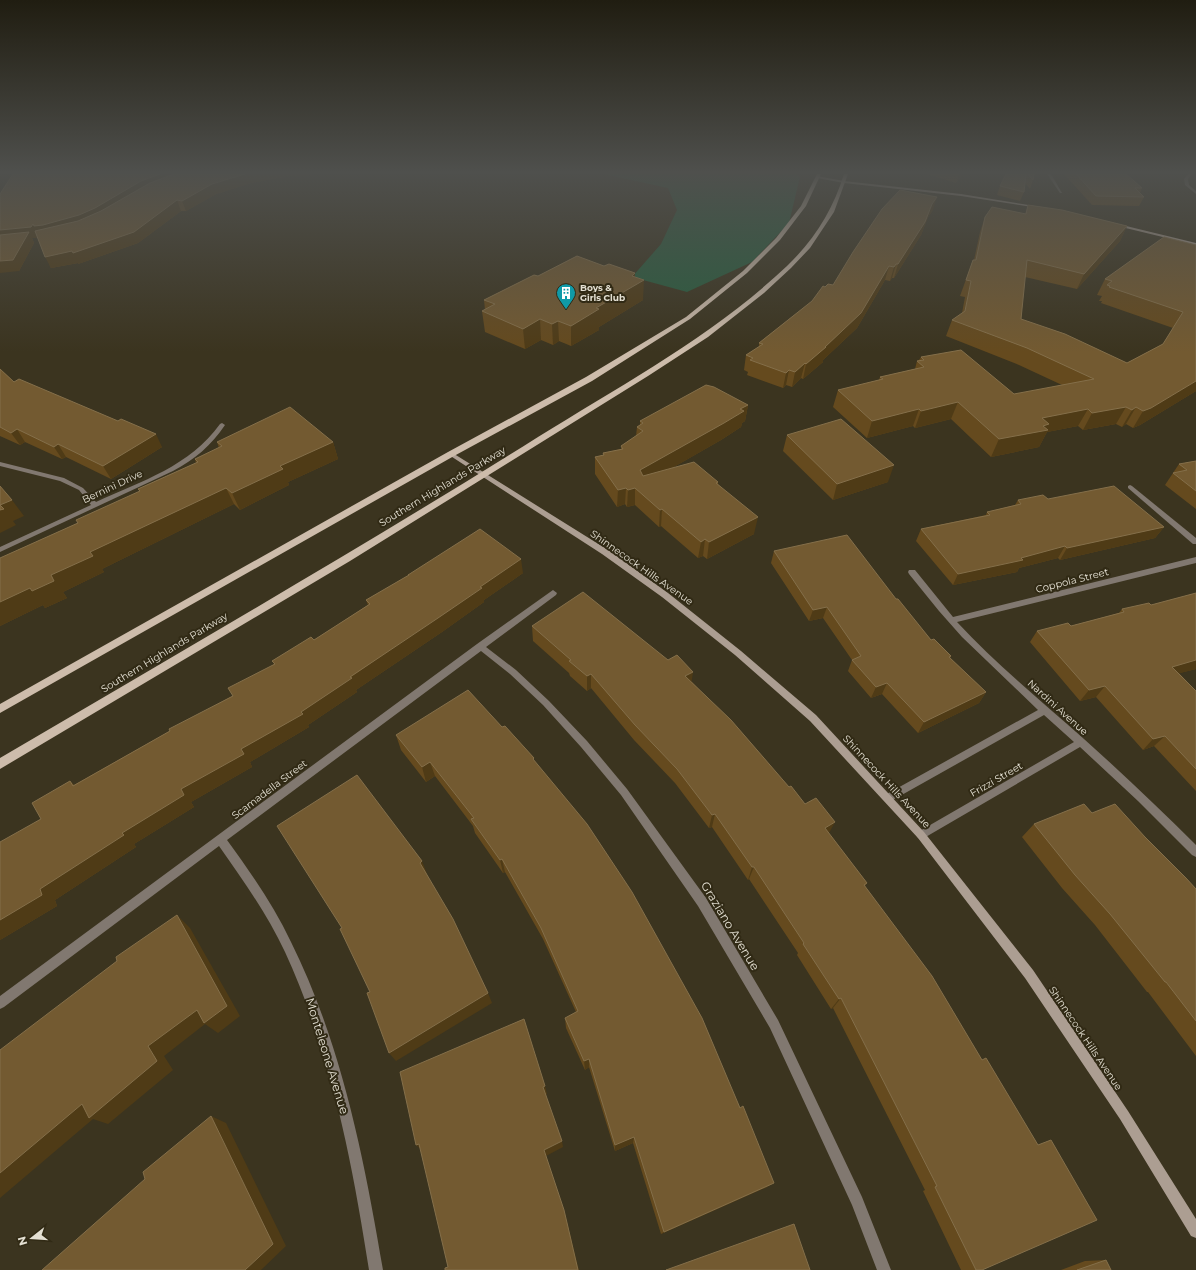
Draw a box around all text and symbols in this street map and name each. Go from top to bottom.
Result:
building icon: Boys & Girls Club [555,282,577,310]
place label: Boys & Girls Club [580,282,625,303]
street label: Southern Highlands Parkway [376,443,509,530]
street label: Bernini Drive [80,467,145,506]
street label: Shinnecock Hills Avenue [588,527,696,608]
street label: Coppola Street [1034,565,1110,596]
street label: Southern Highlands Parkway [98,609,231,696]
street label: Nardini Avenue [1025,677,1091,738]
street label: Shinnecock Hills Avenue [840,732,933,831]
street label: Scamadella Street [229,757,310,822]
street label: Frizzi Street [968,759,1025,800]
street label: Graziano Avenue [698,879,763,973]
street label: Shinnecock Hills Avenue [1046,984,1125,1093]
street label: Monteleone Avenue [303,996,352,1116]
north arrow [12,1218,52,1258]
text: N [14,1235,30,1247]

